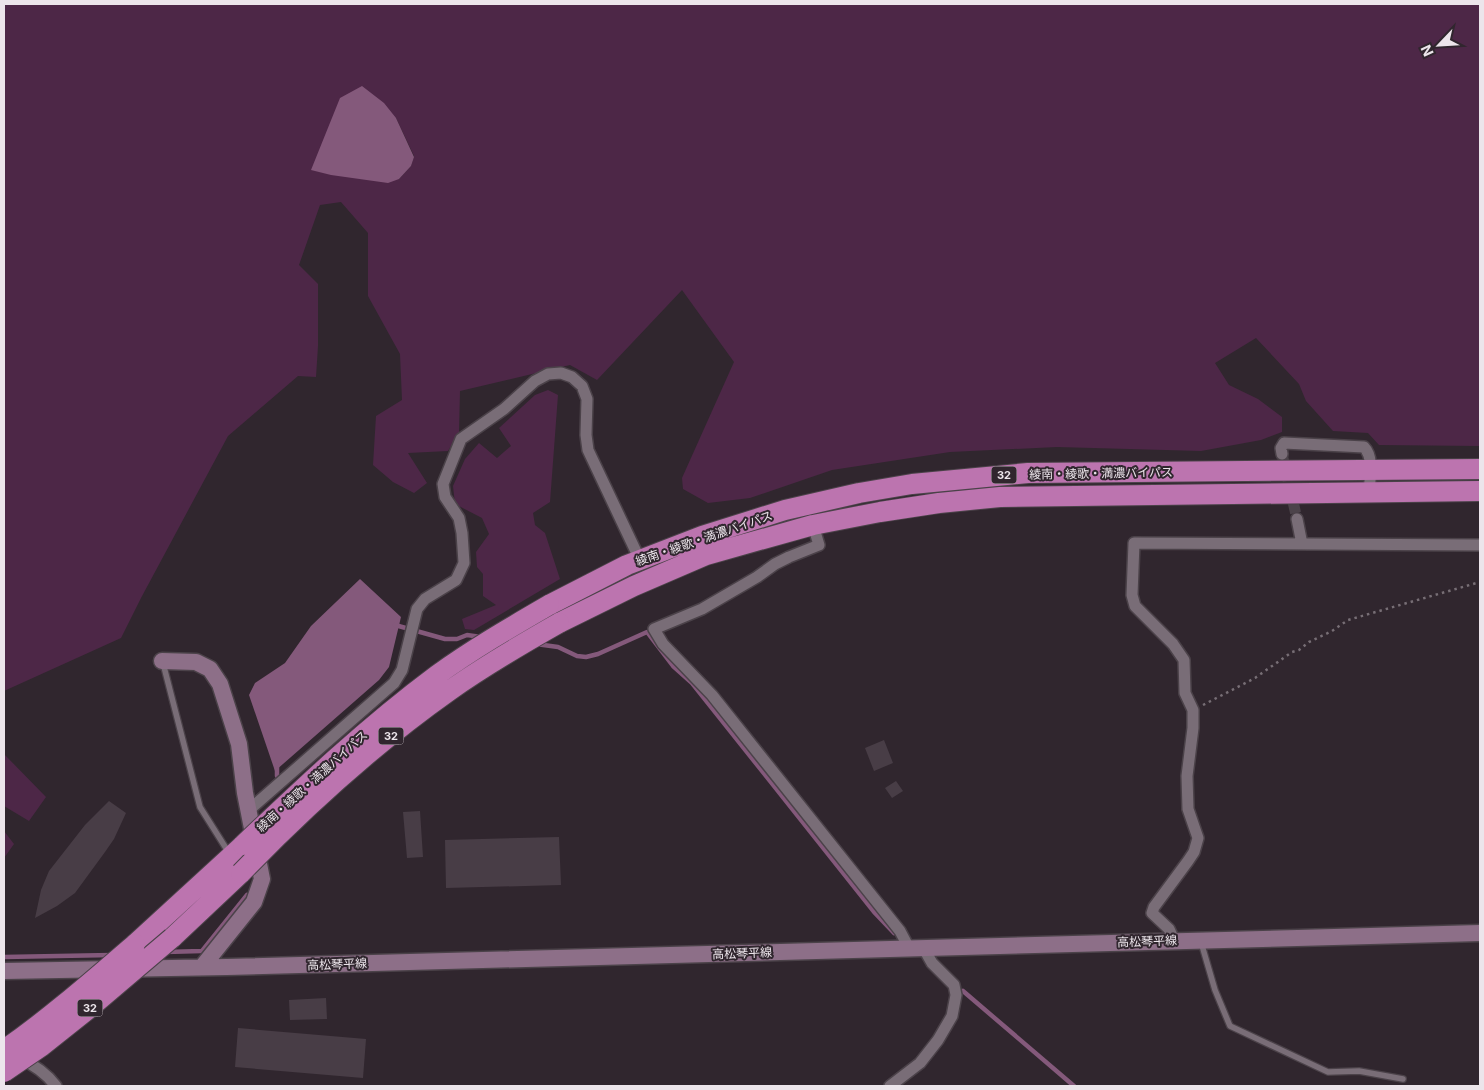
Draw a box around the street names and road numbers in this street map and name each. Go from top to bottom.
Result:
street label: 綾南・綾歌・満濃バイパス [1029,464,1173,482]
road number: 32 [992,466,1016,484]
street label: 綾南・綾歌・満濃バイパス [634,508,774,568]
street label: 綾南・綾歌・満濃バイパス [254,727,370,835]
road number: 32 [378,728,404,744]
street label: 高松琴平線 [1117,932,1177,950]
street label: 高松琴平線 [712,944,772,962]
street label: 高松琴平線 [307,955,367,973]
road number: 32 [78,1000,102,1016]

